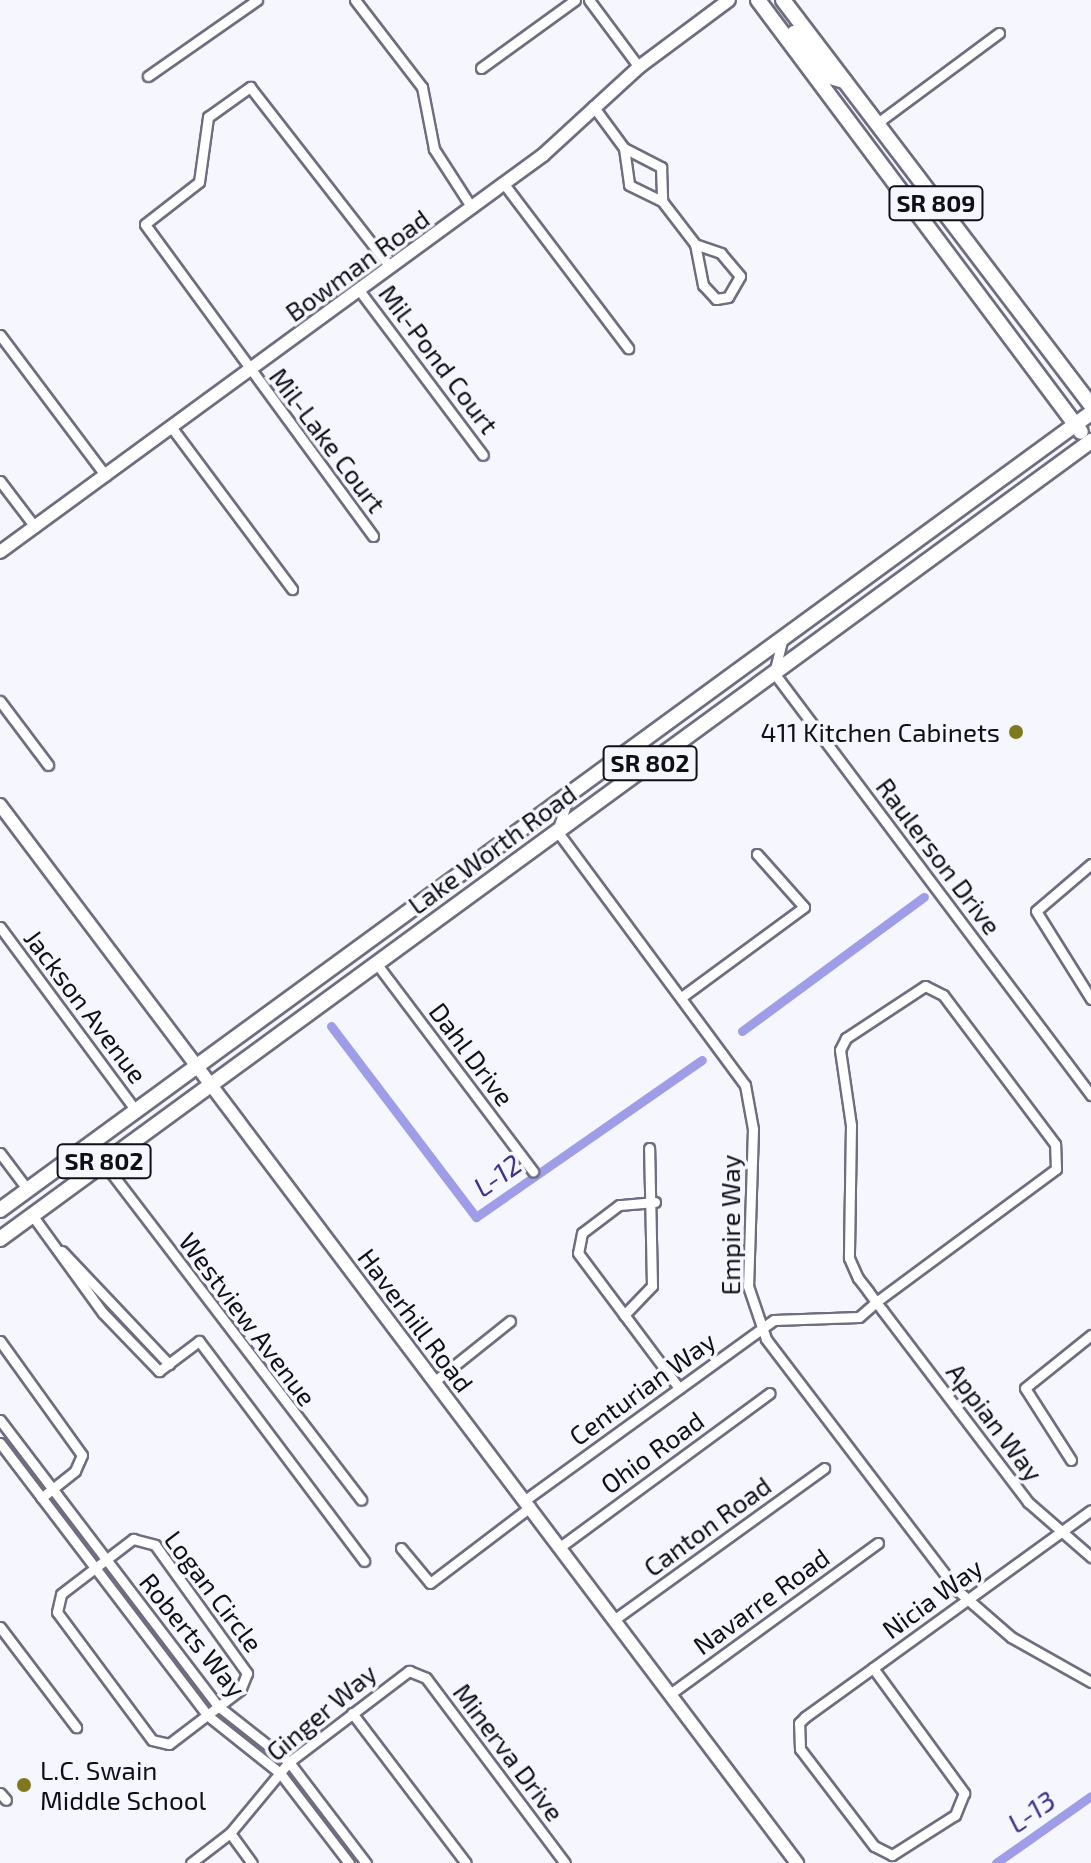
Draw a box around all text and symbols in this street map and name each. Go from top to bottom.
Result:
road number: SR 809 [888,183,984,223]
street label: Bowman Road [279,202,435,328]
street label: Mil-Pond Court [373,278,505,440]
street label: Mil-Lake Court [263,361,393,519]
place label: 411 Kitchen Cabinets [761,716,1000,748]
marker: 411 Kitchen Cabinets [1007,723,1025,741]
road number: SR 802 [602,743,698,783]
street label: Raulerson Drive [870,772,1008,940]
street label: Lake Worth Road [402,778,582,920]
street label: Jackson Avenue [18,923,154,1089]
street label: Dahl Drive [423,996,521,1112]
road number: SR 802 [56,1141,152,1181]
water label: L-12 [467,1147,527,1203]
street label: Empire Way [714,1154,746,1296]
street label: Westview Avenue [172,1226,324,1412]
street label: Haverhill Road [352,1242,480,1398]
street label: Centurian Way [563,1325,721,1451]
street label: Appian Way [940,1357,1050,1487]
street label: Ohio Road [595,1404,709,1500]
street label: Canton Road [637,1469,777,1583]
street label: Logan Circle [158,1524,270,1658]
street label: Navarre Road [687,1541,835,1661]
street label: Nicia Way [876,1551,988,1645]
street label: Roberts Way [133,1566,253,1704]
street label: Ginger Way [259,1657,383,1767]
street label: Minerva Drive [447,1677,571,1827]
place label: L.C. Swain Middle School [40,1754,206,1816]
marker: L.C. Swain Middle School [15,1776,33,1794]
water label: L-13 [1001,1783,1061,1839]

